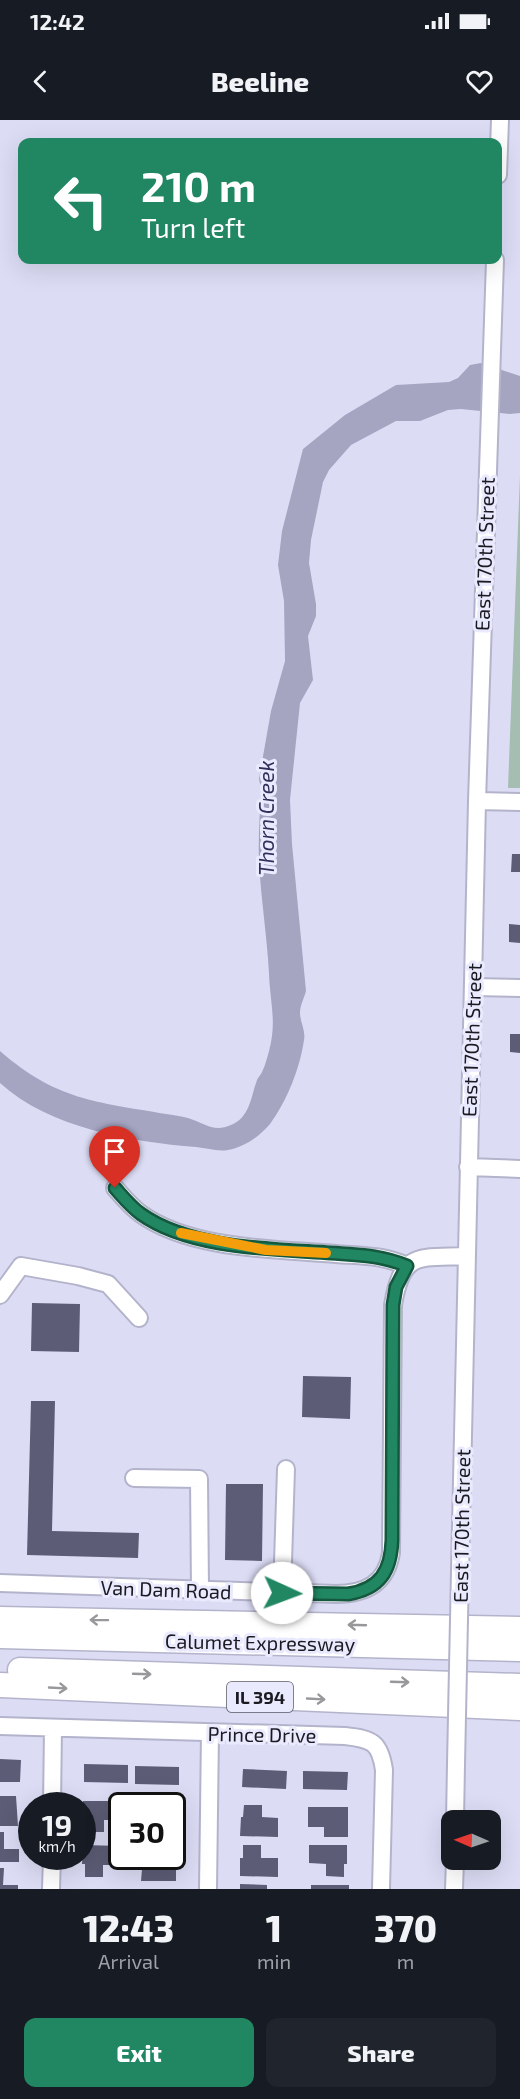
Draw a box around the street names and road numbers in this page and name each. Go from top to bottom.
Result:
street label: East 170th Street [469,476,499,631]
street label: East 170th Street [456,962,486,1117]
street label: East 170th Street [448,1448,474,1603]
street label: Van Dam Road [100,1575,232,1603]
street label: Calumet Expressway [165,1628,356,1656]
road number: IL 394 [227,1682,293,1712]
street label: Prince Drive [207,1721,317,1747]

